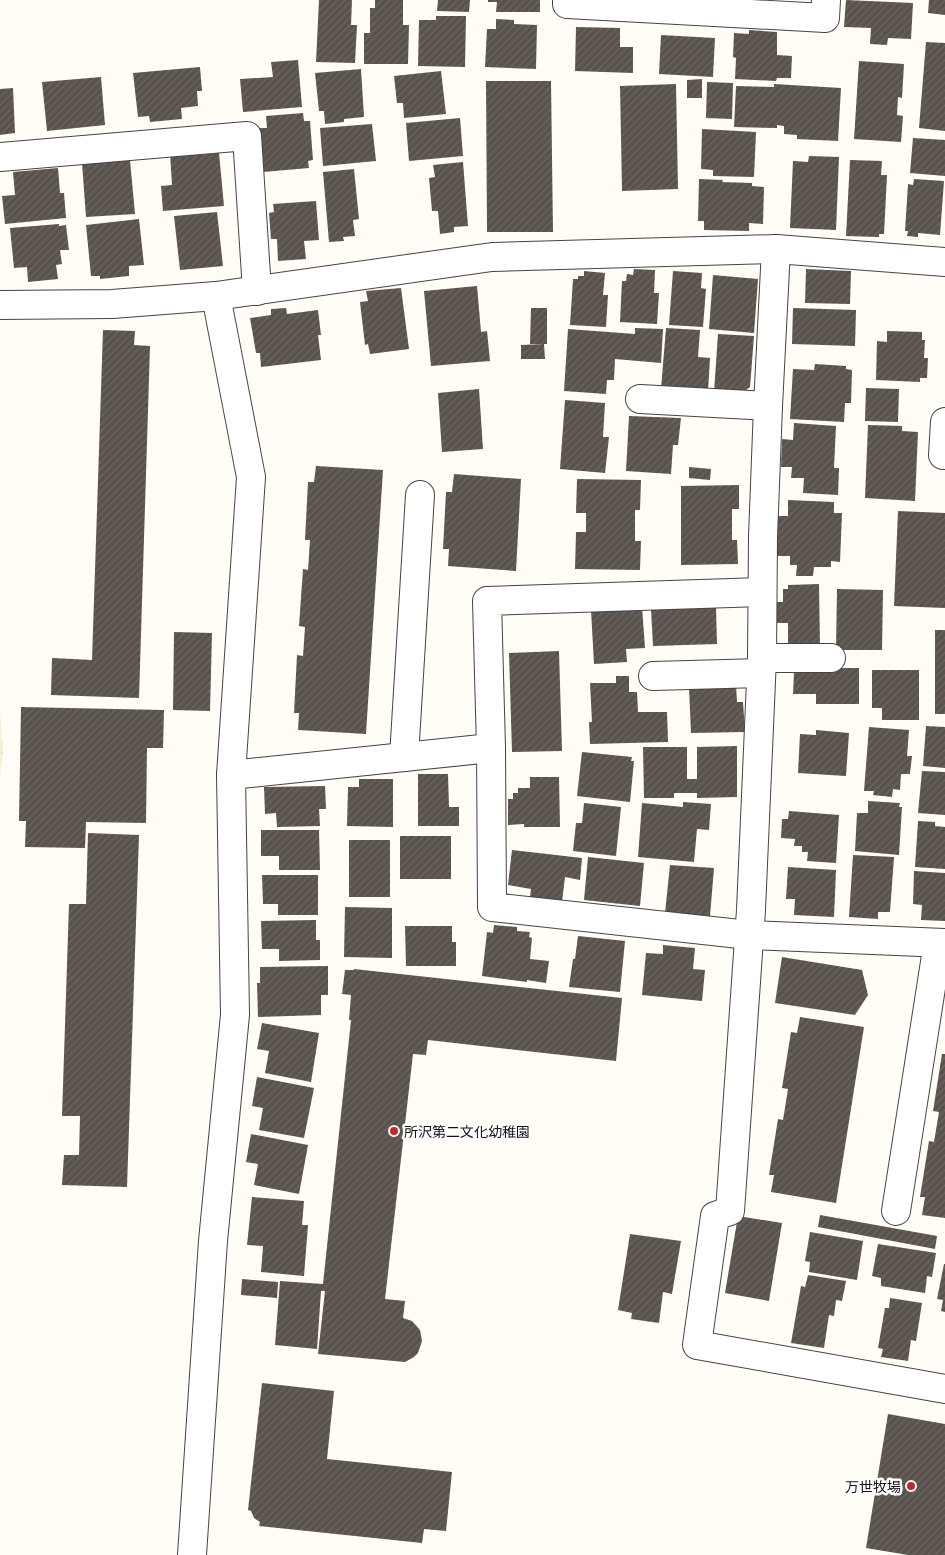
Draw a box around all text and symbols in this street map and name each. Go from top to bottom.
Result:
place label: 所沢第二文化幼稚園 [404,1122,530,1141]
marker: 所沢第二文化幼稚園 [388,1125,400,1137]
place label: 万世牧場 [845,1477,901,1496]
marker: 万世牧場 [905,1480,917,1492]

